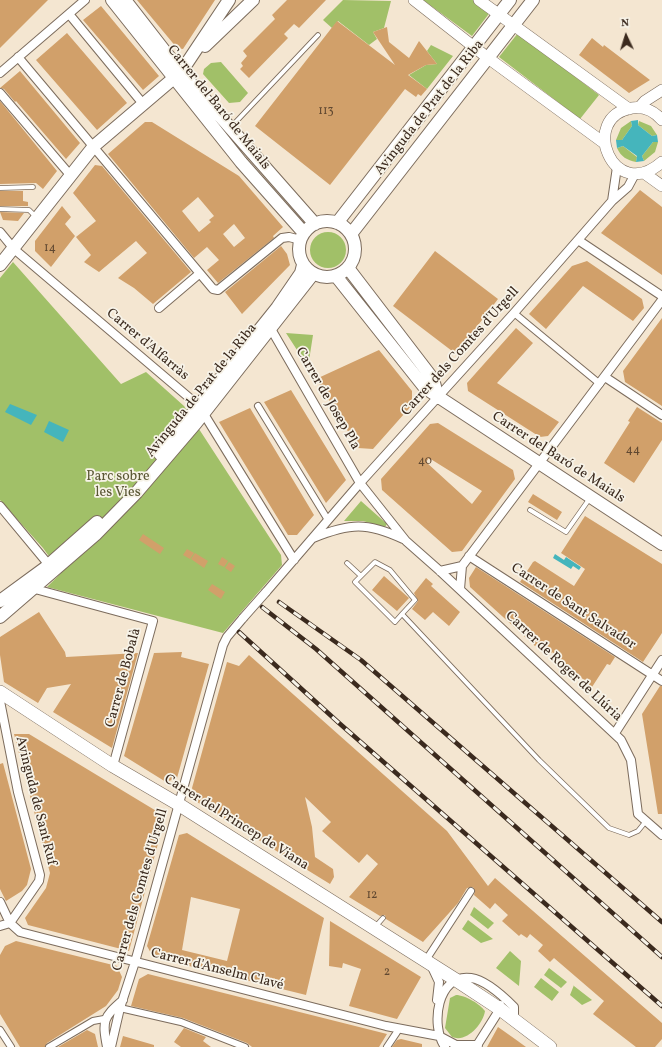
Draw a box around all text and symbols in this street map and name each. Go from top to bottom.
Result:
north arrow [606,16,646,56]
text: N [621,16,630,31]
street label: Avinguda de Prat de la Riba [372,37,488,179]
street label: Carrer del Baró de Maials [163,42,273,174]
house number: 113 [318,105,334,119]
house number: 14 [44,242,56,256]
street label: Carrer dels Comtes d'Urgell [399,284,523,420]
street label: Carrer d'Alfarràs [102,305,192,385]
street label: Avinguda de Prat de la Riba [143,321,261,461]
street label: Carrer de Josep Pla [291,345,363,453]
street label: Carrer del Baró de Maials [488,409,628,507]
house number: 44 [626,444,640,458]
house number: 40 [418,455,432,469]
park label: Parc sobre les Vies [86,469,150,502]
street label: Carrer de Sant Salvador [507,560,639,654]
street label: Carrer de Roger de Llúria [501,608,625,726]
street label: Carrer de Bobalà [103,626,145,730]
street label: Avinguda de Sant Ruf [11,735,59,867]
street label: Carrer del Princep de Viana [160,771,312,875]
street label: Carrer dels Comtes d'Urgell [110,807,172,973]
house number: 12 [366,889,378,903]
street label: Carrer d'Anselm Clavé [149,945,285,995]
house number: 2 [384,966,390,980]

